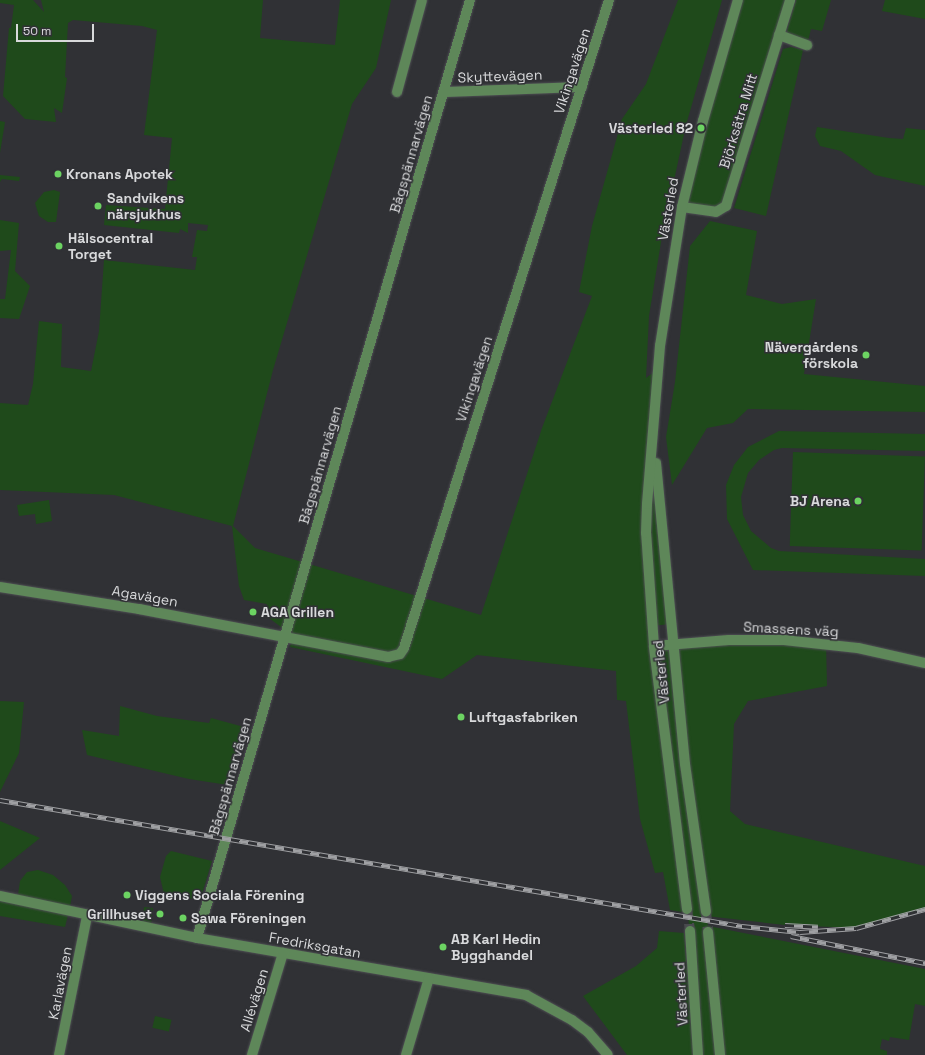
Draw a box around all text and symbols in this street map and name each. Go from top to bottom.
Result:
scale bar [18,16,96,42]
text: 50 m [23,23,51,39]
street label: Vikingavägen [550,26,594,116]
street label: Skyttevägen [457,66,543,86]
street label: Björksätra Mitt [716,71,760,171]
street label: Bågspännarvägen [386,93,436,215]
place label: Västerled 82 [609,120,693,136]
marker: Västerled 82 [696,123,706,133]
place label: Kronans Apotek [66,166,173,182]
marker: Kronans Apotek [53,169,63,179]
street label: Västerled [654,176,682,242]
place label: Sandvikens närsjukhus [107,190,184,222]
marker: Sandvikens närsjukhus [92,200,104,212]
place label: Hälsocentral Torget [68,230,153,262]
marker: Hälsocentral Torget [53,240,65,252]
street label: Vikingavägen [452,334,496,424]
place label: Nävergårdens förskola [765,339,858,372]
marker: Nävergårdens förskola [861,350,871,360]
street label: Bågspännarvägen [295,404,345,526]
place label: BJ Arena [790,493,850,509]
marker: BJ Arena [853,496,863,506]
street label: Agavägen [111,582,179,610]
place label: AGA Grillen [261,604,334,620]
marker: AGA Grillen [248,607,258,617]
street label: Smassens väg [743,618,839,640]
street label: Västerled [649,639,673,705]
place label: Luftgasfabriken [469,709,578,725]
marker: Luftgasfabriken [456,712,466,722]
street label: Bågspännarvägen [205,715,255,837]
place label: Viggens Sociala Förening [135,887,305,903]
marker: Viggens Sociala Förening [122,890,132,900]
place label: Grillhuset [87,906,152,922]
marker: Grillhuset [155,909,165,919]
place label: Sawa Föreningen [191,910,306,926]
marker: Sawa Föreningen [178,913,188,923]
street label: Fredriksgatan [268,929,362,961]
place label: AB Karl Hedin Bygghandel [451,931,541,964]
marker: AB Karl Hedin Bygghandel [438,942,448,952]
street label: Karlavägen [45,945,75,1021]
street label: Västerled [671,962,691,1026]
street label: Allévägen [237,967,271,1033]

